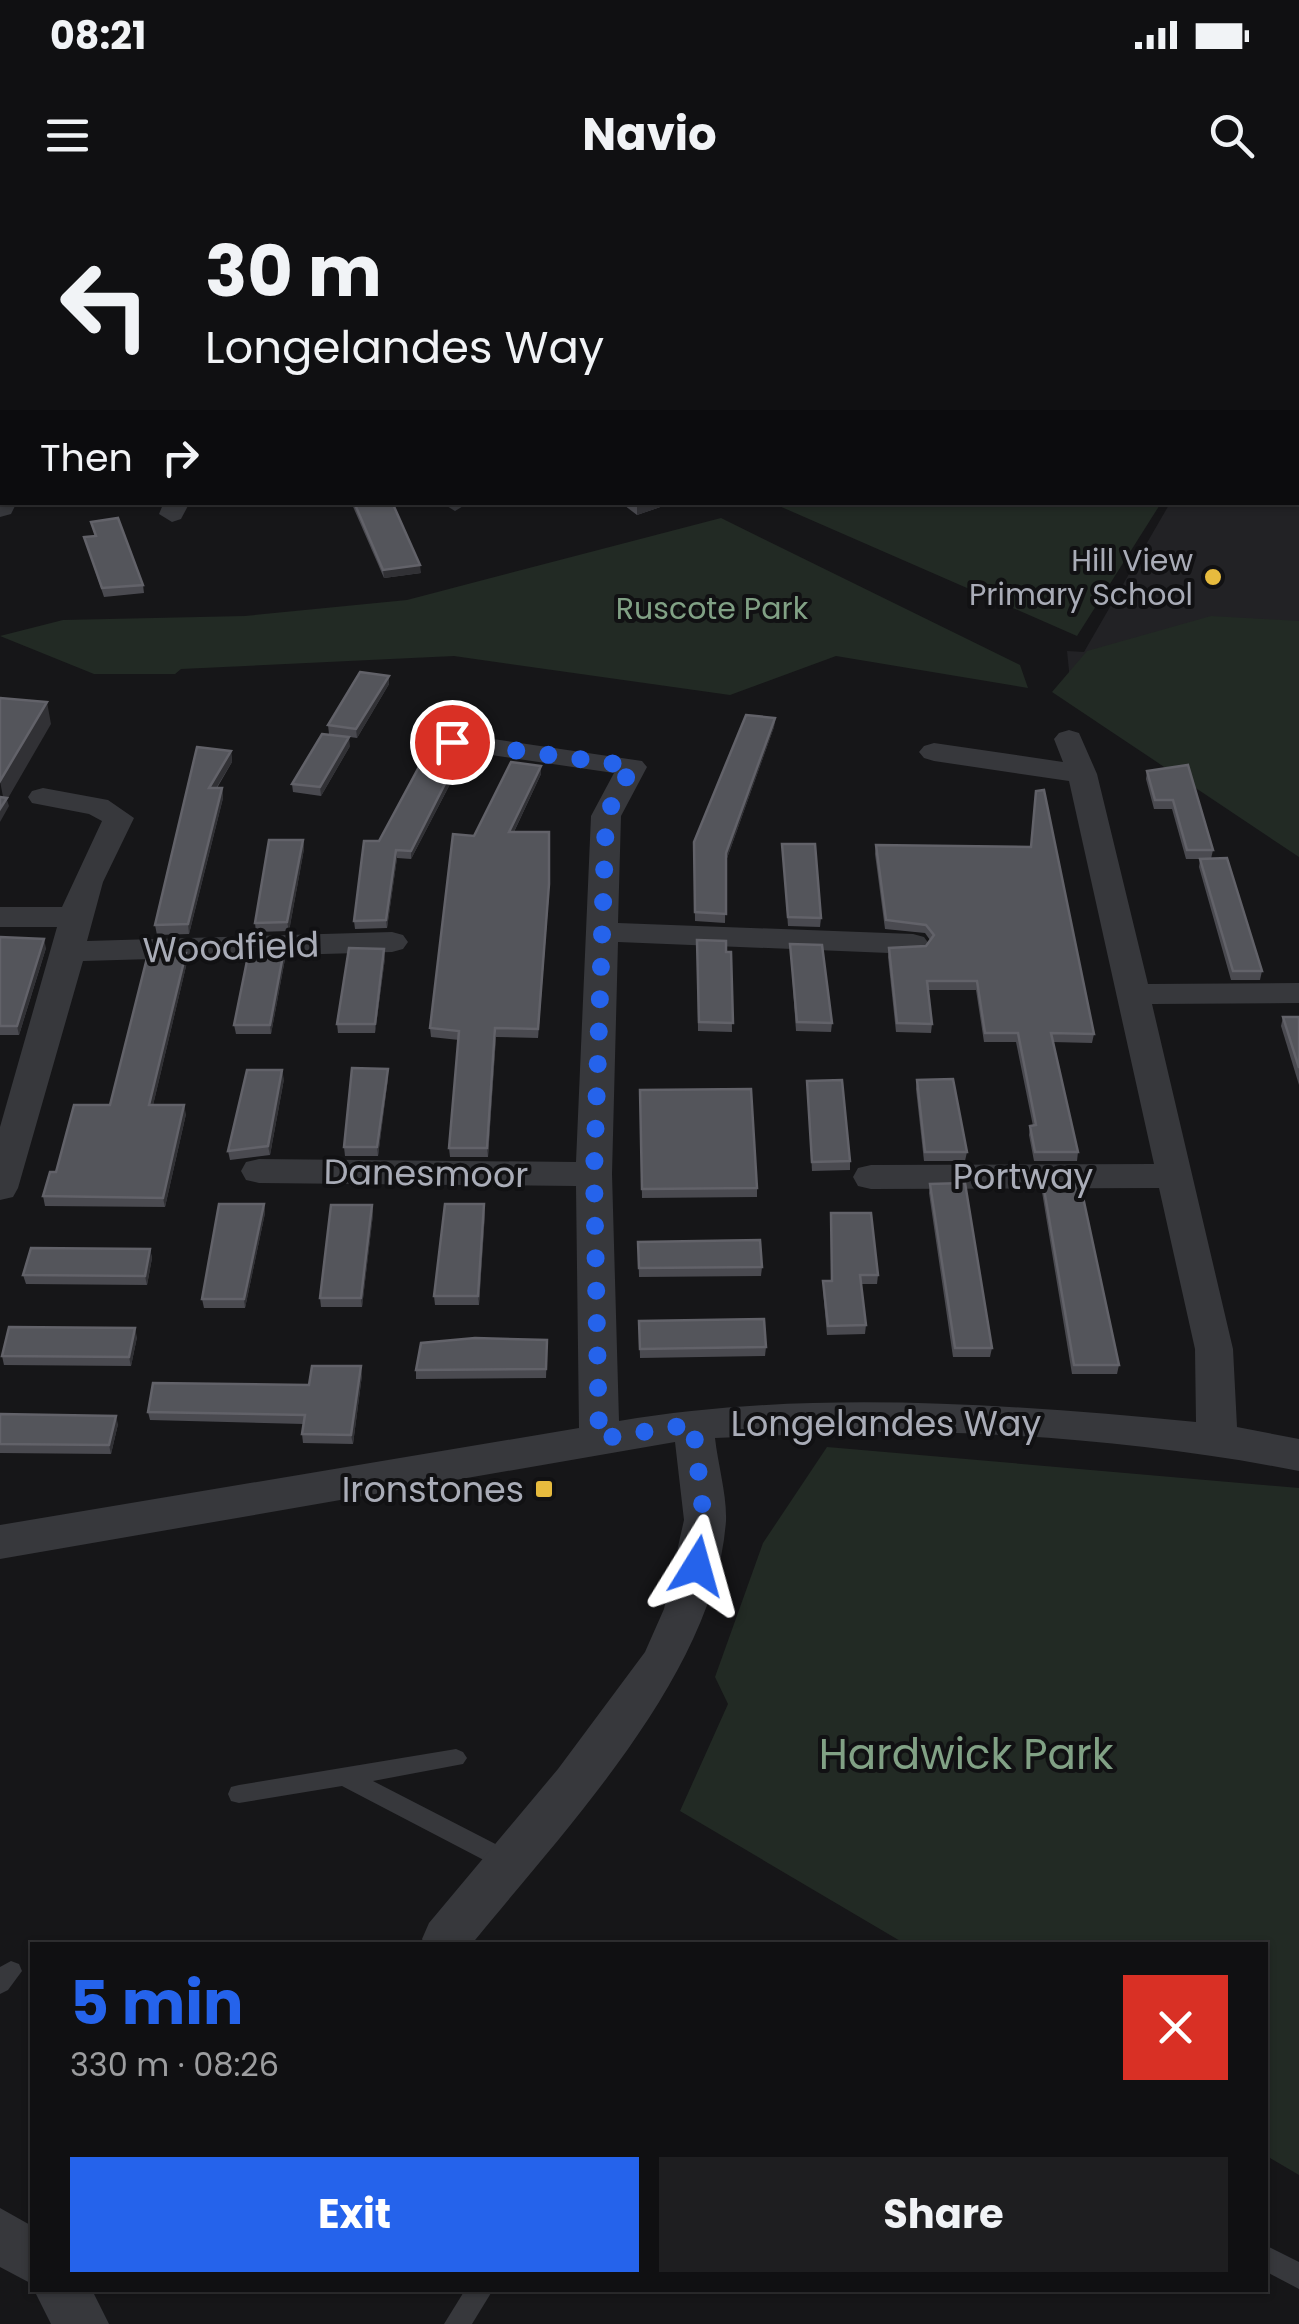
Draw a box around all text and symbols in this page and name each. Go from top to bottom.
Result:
text: 08:21 [50,9,146,62]
text: Navio [582,103,717,166]
icon: menu [40,108,95,163]
icon: search [1204,108,1259,163]
text: 30 m [205,222,382,321]
icon: left [40,240,170,370]
text: Longelandes Way [205,316,604,379]
icon: right [153,430,208,485]
text: Then [40,431,133,484]
place label: Hill View Primary School [969,539,1193,616]
marker: Hill View Primary School [1202,566,1224,588]
park label: Ruscote Park [616,587,809,630]
pin [410,700,495,785]
icon: arrive [425,715,480,770]
street label: Woodfield [142,919,320,975]
street label: Danesmoor [323,1147,529,1199]
street label: Portway [953,1152,1094,1201]
street label: Longelandes Way [731,1399,1042,1448]
place label: Ironstones [342,1465,524,1514]
marker: Ironstones [533,1478,555,1500]
position arrow [645,1514,749,1618]
park label: Hardwick Park [819,1725,1114,1784]
text: 5 min [70,1961,243,2045]
button: close [1123,1975,1228,2080]
text: 330 m · 08:26 [70,2042,279,2087]
button: Exit [70,2157,639,2272]
button: Share [659,2157,1228,2272]

